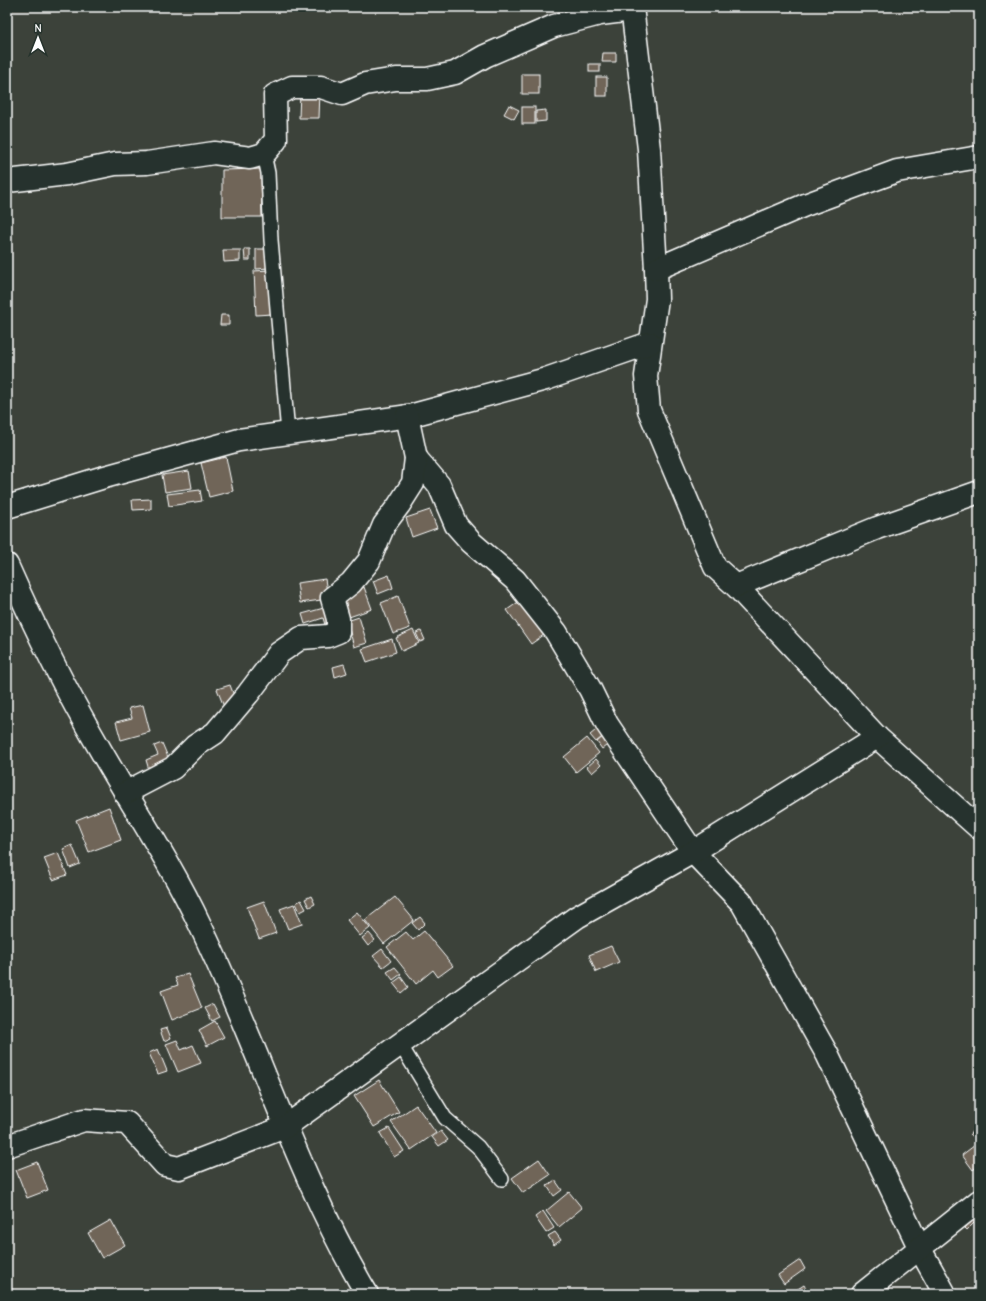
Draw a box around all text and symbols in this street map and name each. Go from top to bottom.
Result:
north arrow [18,18,58,58]
text: N [34,22,42,35]

